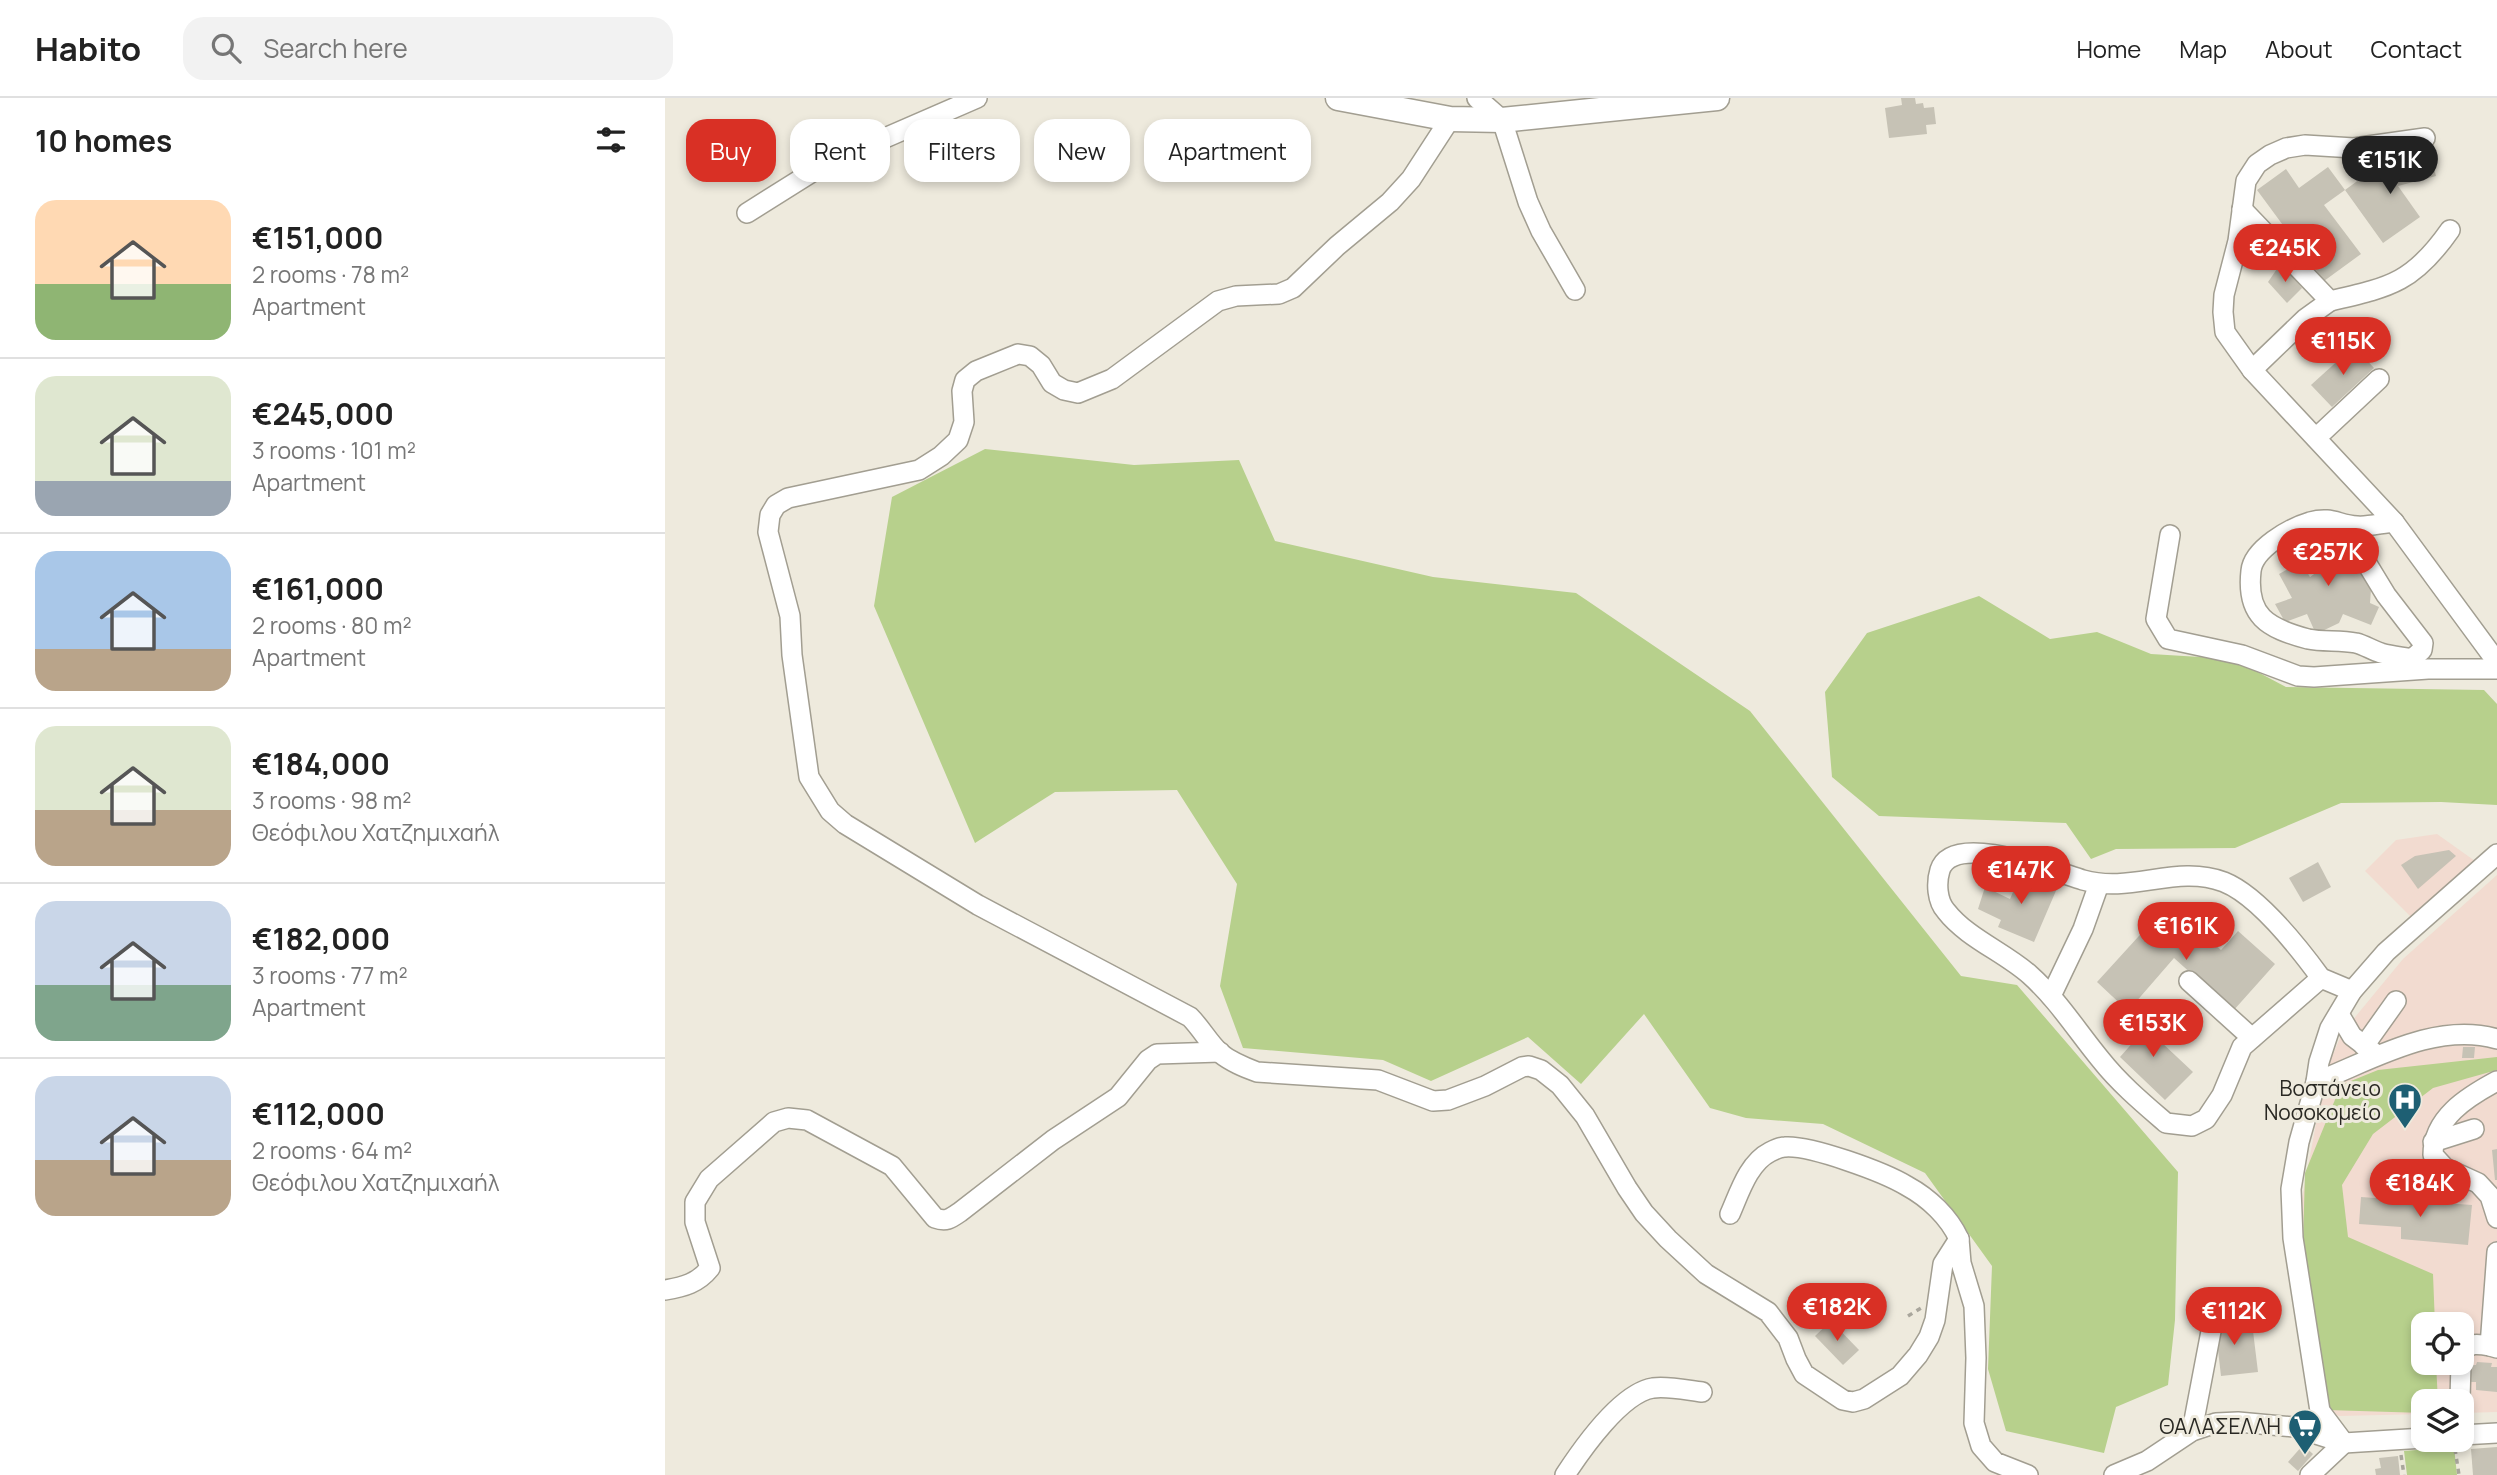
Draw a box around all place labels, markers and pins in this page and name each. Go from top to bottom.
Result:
pin: €151K [2341,136,2439,196]
pin: €245K [2236,225,2334,284]
pin: €115K [2294,317,2392,377]
pin: €257K [2279,528,2377,588]
pin: €147K [1972,846,2070,906]
pin: €161K [2137,902,2235,962]
pin: €153K [2104,1000,2202,1059]
place label: Βοστάνειο Νοσοκομείο [2264,1074,2381,1126]
hospital icon: Βοστάνειο Νοσοκομείο [2386,1081,2424,1130]
pin: €184K [2371,1160,2469,1219]
pin: €182K [1788,1284,1886,1343]
pin: €112K [2185,1288,2283,1347]
supermarket icon: ΘΑΛΑΣΕΛΛΗ [2286,1407,2324,1456]
place label: ΘΑΛΑΣΕΛΛΗ [2159,1412,2281,1440]

